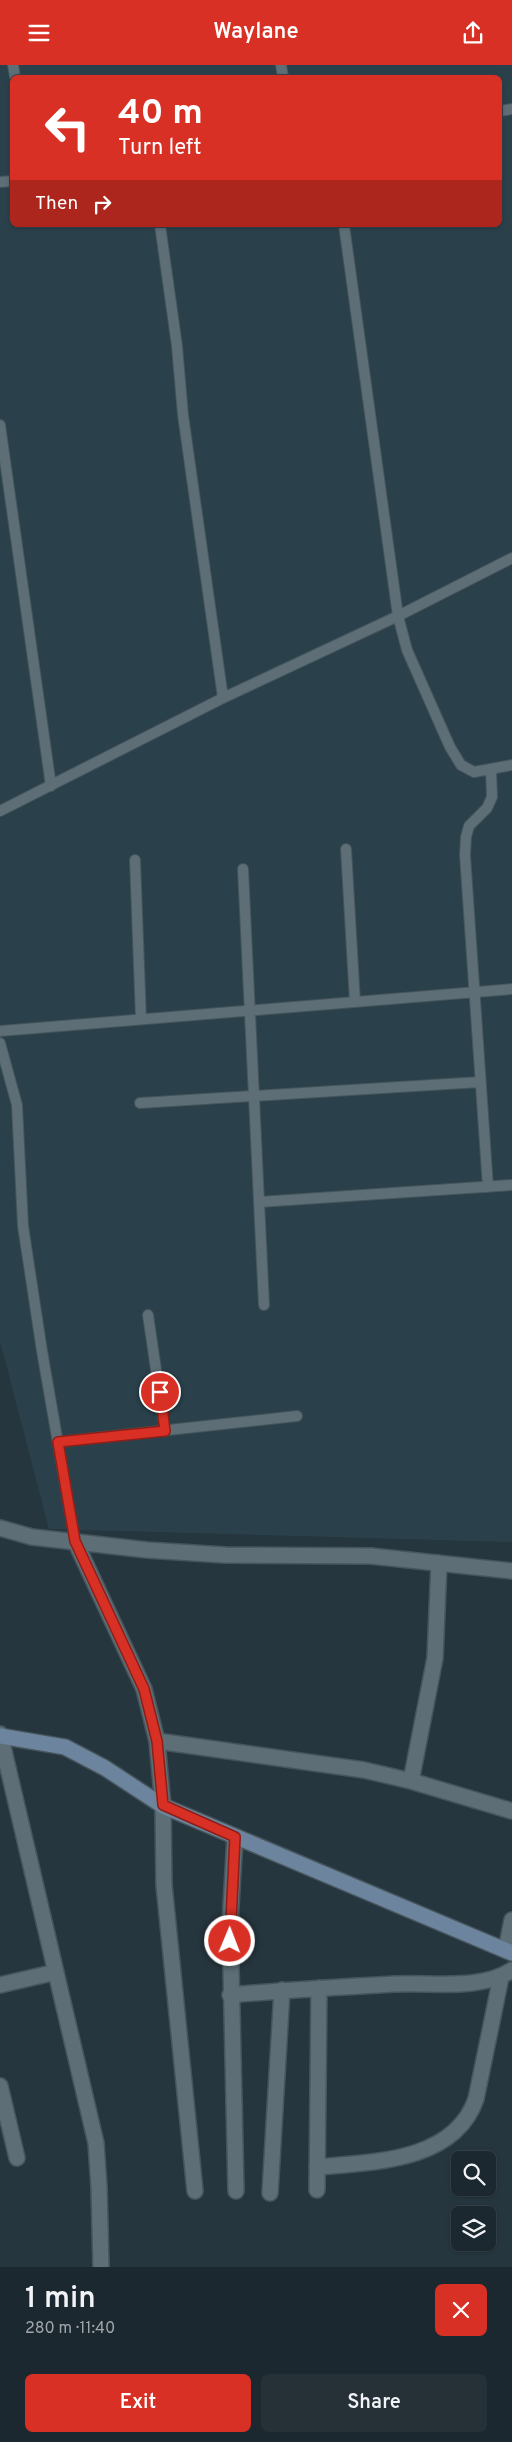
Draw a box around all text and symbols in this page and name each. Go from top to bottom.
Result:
icon: menu [25,19,53,47]
text: Waylane [213,19,299,46]
icon: share [459,19,487,47]
text: 40 m [118,92,203,136]
icon: left [35,95,100,160]
text: Turn left [118,135,201,162]
icon: right [88,190,116,218]
text: Then [35,192,78,216]
pin [139,1371,181,1413]
icon: arrive [146,1378,174,1406]
position arrow [203,1914,255,1966]
map controls [451,2151,496,2251]
button: search [451,2151,496,2196]
button: layers [451,2206,496,2251]
text: 1 min [25,2281,96,2318]
button: close [435,2284,487,2336]
text: 280 m · 11:40 [25,2319,115,2339]
button: Exit [25,2374,251,2432]
button: Share [261,2374,487,2432]

